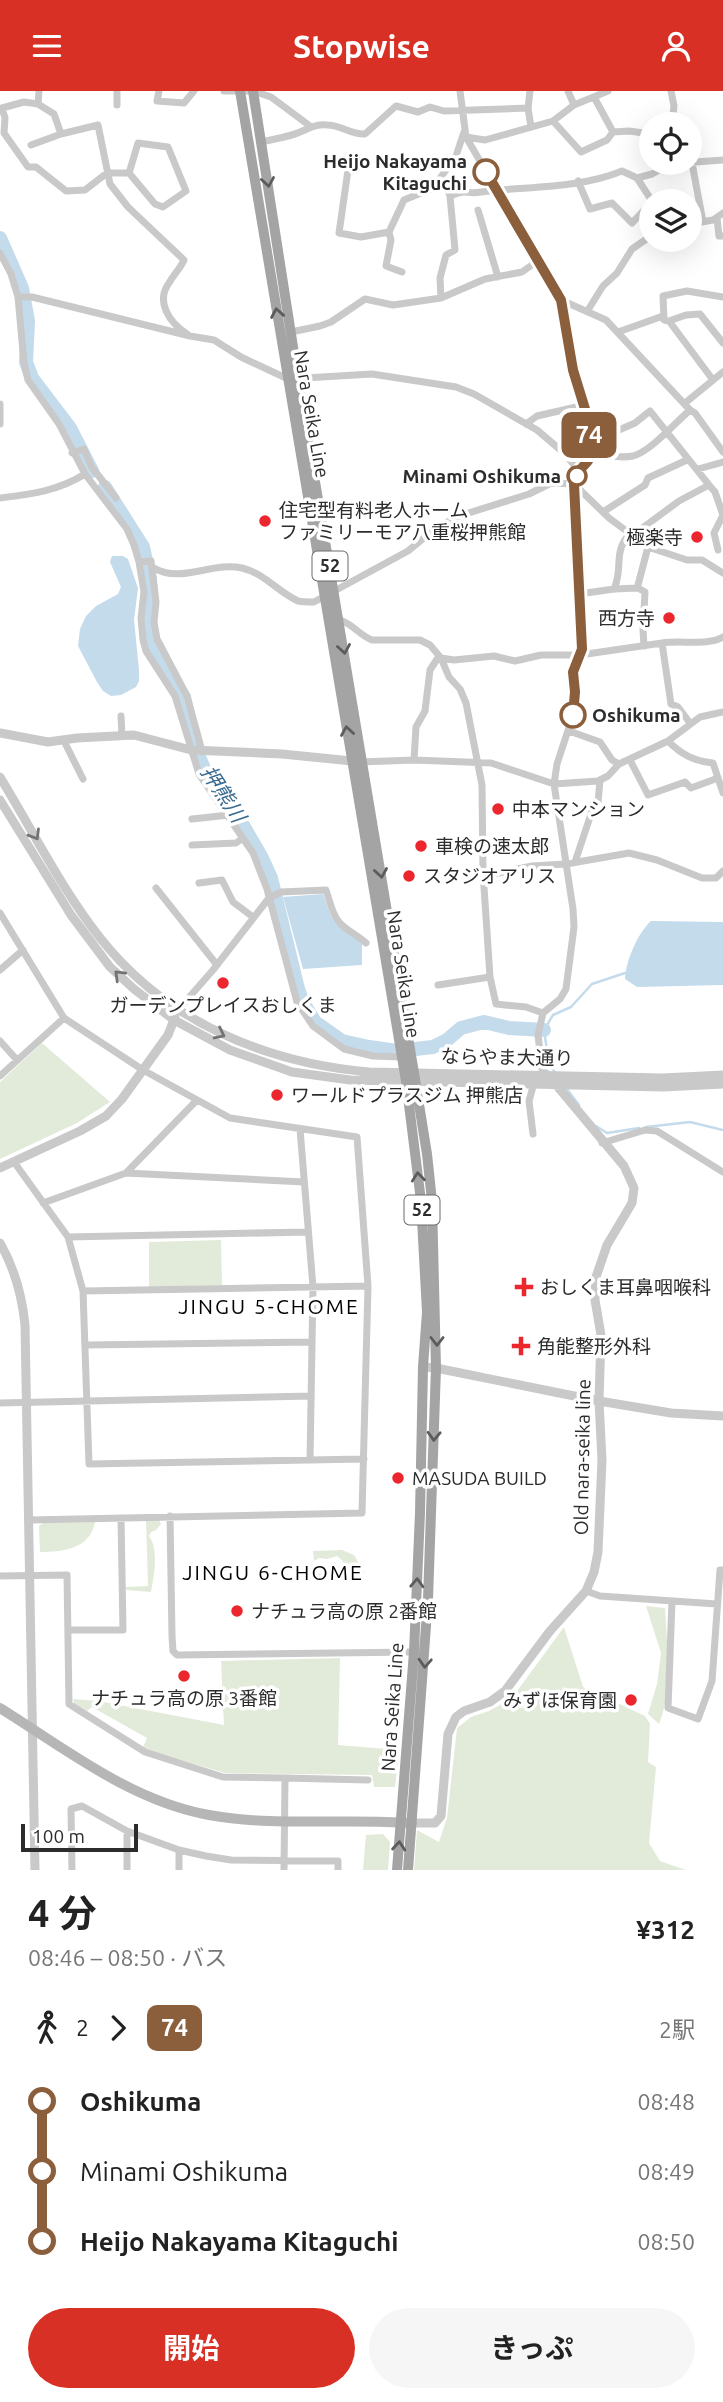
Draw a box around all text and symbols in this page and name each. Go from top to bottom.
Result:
icon: menu [28,27,66,65]
icon: person [657,27,695,65]
text: Stopwise [293,28,430,64]
map controls [639,112,702,252]
button: locate [639,112,702,175]
place label: Heijo Nakayama Kitaguchi [323,150,467,194]
marker: Heijo Nakayama Kitaguchi [473,159,499,185]
one-way arrow [260,177,275,188]
button: layers [639,189,702,252]
one-way arrow [270,307,285,319]
street label: Nara Seika Line [290,349,334,479]
line badge: 74 [558,412,620,458]
text: 74 [575,421,603,448]
place label: Minami Oshikuma [403,465,561,487]
marker: Minami Oshikuma [567,466,587,486]
place label: 住宅型有料老人ホーム ファミリーモア八重桜押熊館 [279,499,526,543]
marker: 住宅型有料老人ホーム ファミリーモア八重桜押熊館 [257,513,273,529]
place label: 極楽寺 [626,526,683,548]
marker: 極楽寺 [689,529,705,545]
road number: 52 [312,552,348,581]
place label: 西方寺 [598,607,655,629]
marker: 西方寺 [661,610,677,626]
one-way arrow [337,643,352,655]
marker: Oshikuma [560,702,586,728]
place label: Oshikuma [592,704,681,726]
one-way arrow [340,725,355,736]
water label: 押熊川 [197,761,252,828]
place label: 中本マンション [512,798,645,820]
marker: 中本マンション [490,801,506,817]
one-way arrow [27,828,40,841]
place label: 車検の速太郎 [435,835,549,857]
marker: 車検の速太郎 [413,838,429,854]
place label: スタジオアリス [423,865,556,887]
one-way arrow [373,867,388,879]
marker: スタジオアリス [401,868,417,884]
street label: Nara Seika Line [383,909,425,1039]
one-way arrow [115,971,128,984]
marker: ガーデンプレイスおしくま [215,975,231,991]
place label: ガーデンプレイスおしくま [110,994,336,1016]
one-way arrow [213,1025,226,1039]
street label: ならやま大通り [440,1045,574,1069]
place label: ワールドプラスジム 押熊店 [291,1084,523,1106]
marker: ワールドプラスジム 押熊店 [269,1087,285,1103]
one-way arrow [411,1171,426,1183]
road number: 52 [404,1195,440,1225]
place label: おしくま耳鼻咽喉科 [540,1276,711,1298]
marker: おしくま耳鼻咽喉科 [514,1277,534,1297]
district label: JINGU 5-CHOME [178,1294,360,1318]
place label: 角能整形外科 [537,1335,651,1357]
one-way arrow [429,1336,444,1347]
marker: 角能整形外科 [511,1336,531,1356]
street label: Old nara-seika line [570,1379,594,1535]
one-way arrow [426,1431,441,1442]
place label: MASUDA BUILD [412,1467,547,1489]
marker: MASUDA BUILD [390,1470,406,1486]
district label: JINGU 6-CHOME [182,1560,364,1584]
one-way arrow [410,1577,425,1588]
place label: ナチュラ高の原 2番館 [251,1600,437,1622]
marker: ナチュラ高の原 2番館 [229,1603,245,1619]
street label: Nara Seika Line [377,1642,407,1772]
one-way arrow [417,1658,432,1669]
marker: ナチュラ高の原 3番館 [176,1668,192,1684]
place label: ナチュラ高の原 3番館 [91,1687,277,1709]
place label: みずほ保育園 [503,1689,617,1711]
marker: みずほ保育園 [623,1692,639,1708]
scale bar [21,1821,138,1853]
text: 100 m [32,1825,85,1847]
one-way arrow [391,1840,406,1851]
text: 4 分 [28,1892,96,1934]
text: ¥312 [636,1915,695,1944]
text: 08:46 – 08:50 · バス [28,1945,227,1970]
icon: walk [28,2009,66,2047]
icon: forward [99,2009,137,2047]
text: 74 [161,2014,188,2041]
text: 2 [76,2015,89,2040]
text: 2駅 [659,2017,695,2042]
text: Oshikuma [80,2087,201,2116]
text: 08:48 [637,2089,695,2114]
text: Minami Oshikuma [80,2157,288,2186]
text: 08:49 [637,2159,695,2184]
text: Heijo Nakayama Kitaguchi [80,2227,398,2256]
text: 08:50 [637,2229,695,2254]
button: 開始 [28,2308,355,2388]
button: きっぷ [369,2308,695,2388]

